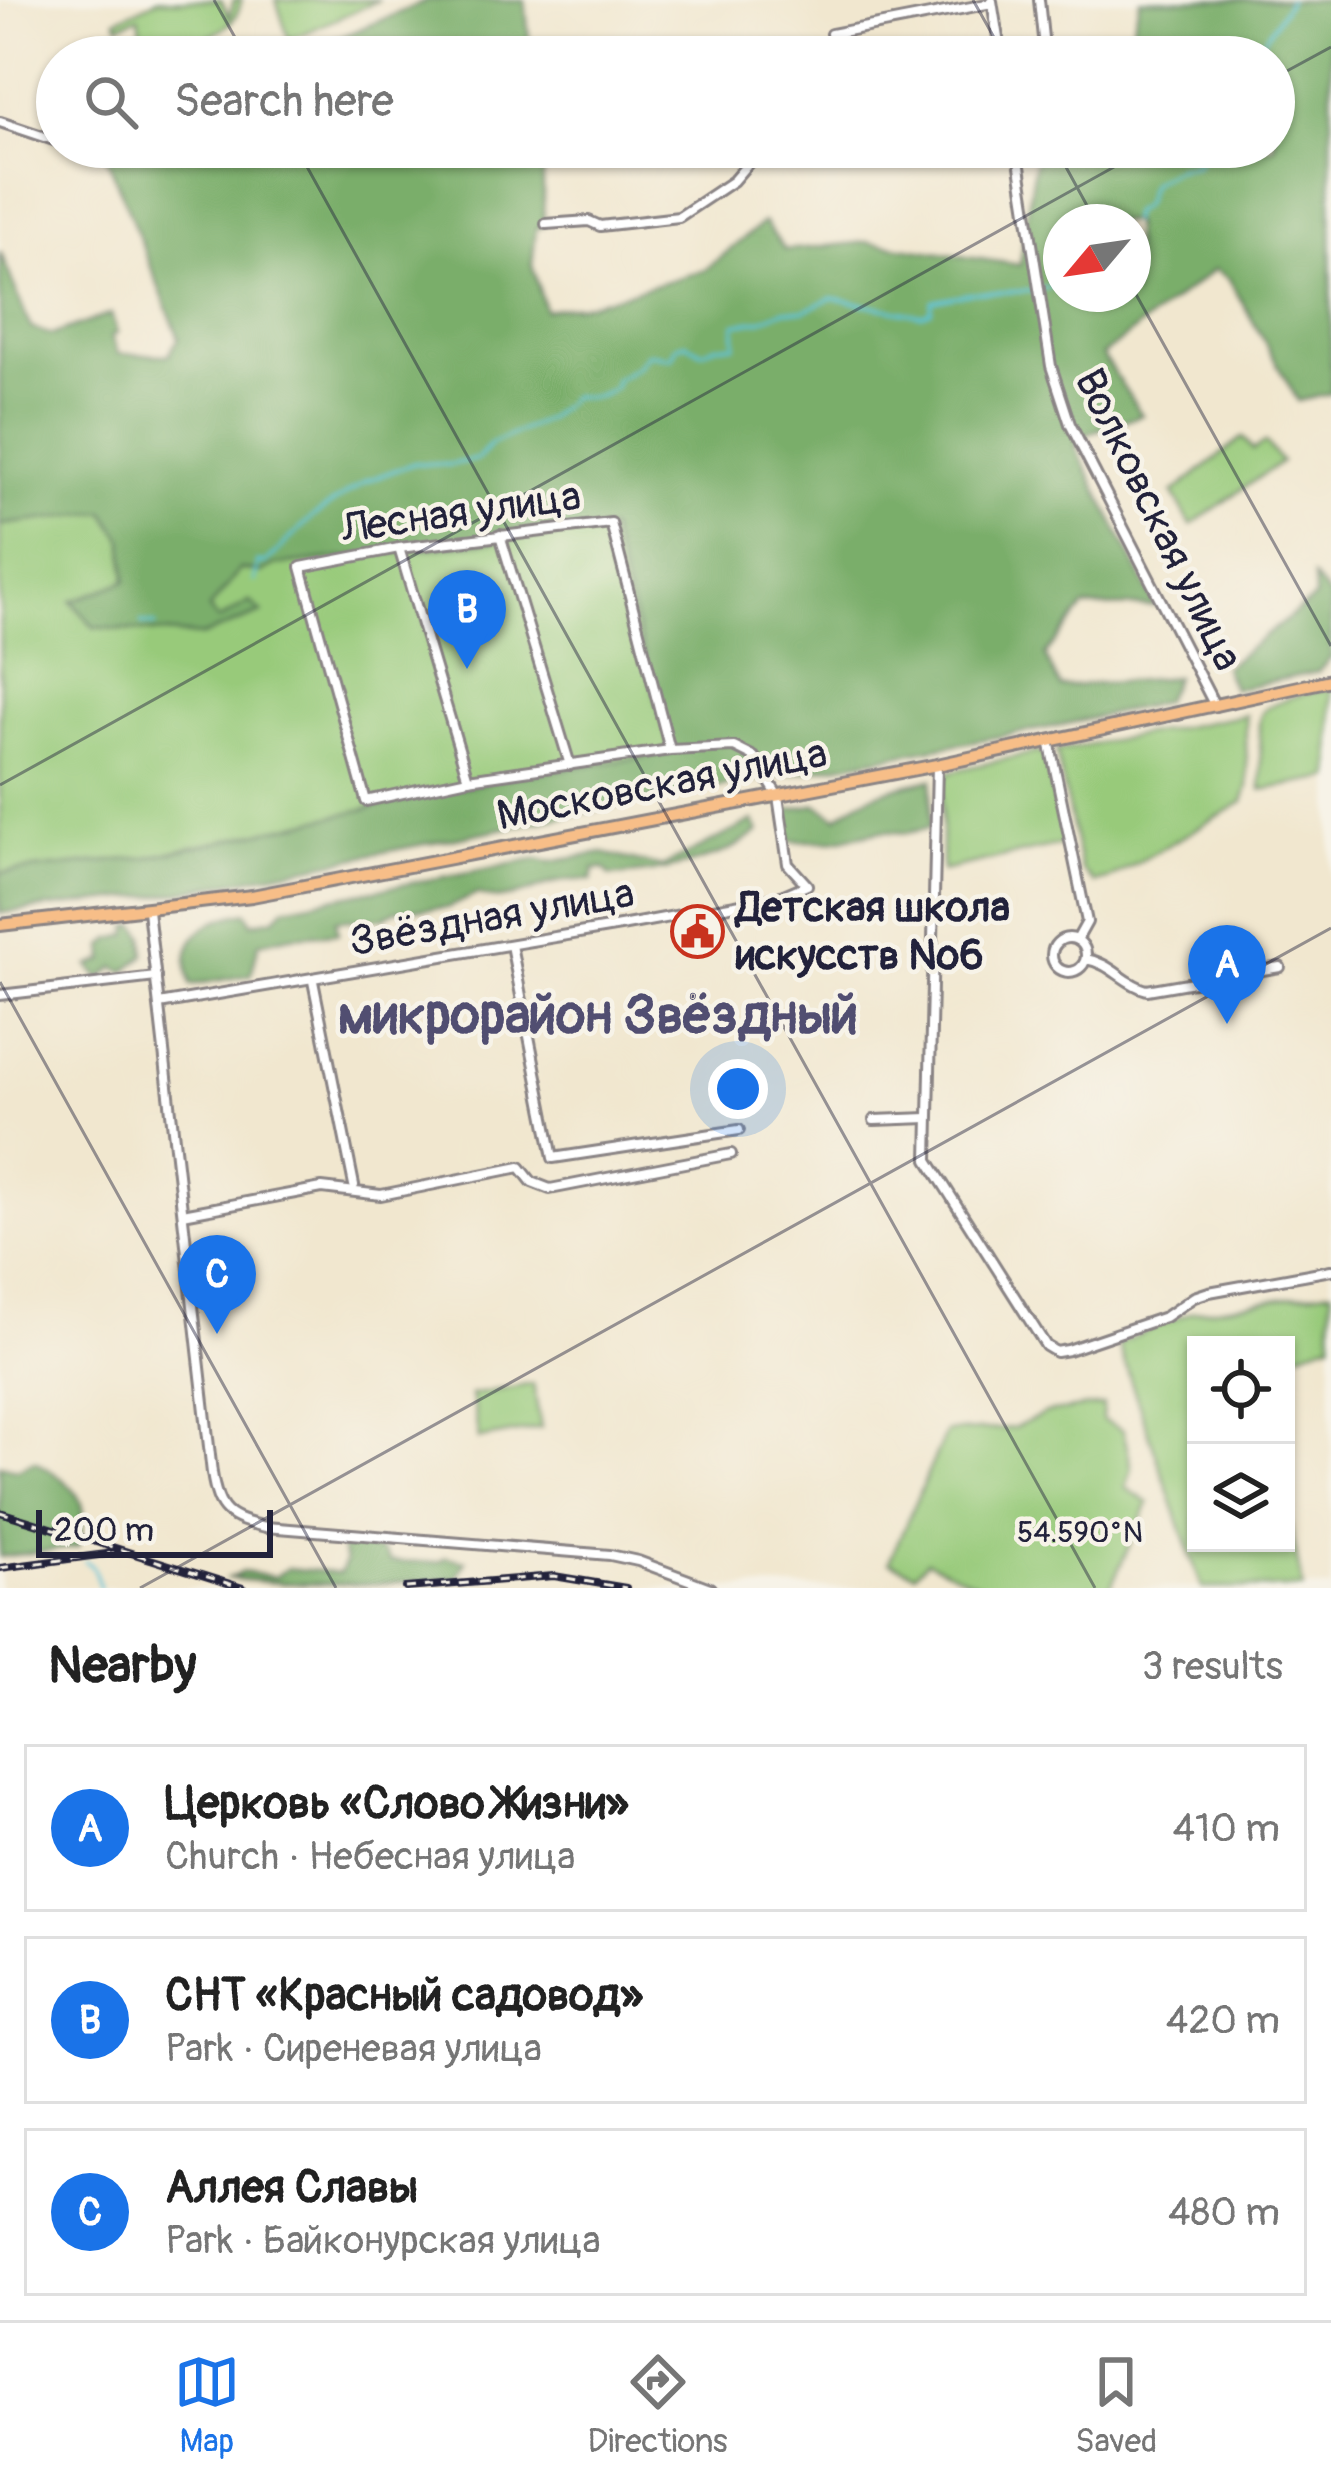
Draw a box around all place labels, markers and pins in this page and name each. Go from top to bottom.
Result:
pin: B [428,570,506,669]
place label: Детская школа искусств №6 [734,882,1010,982]
public building icon: Детская школа искусств №6 [669,904,725,960]
pin: A [1188,925,1266,1024]
pin: C [178,1235,256,1334]

